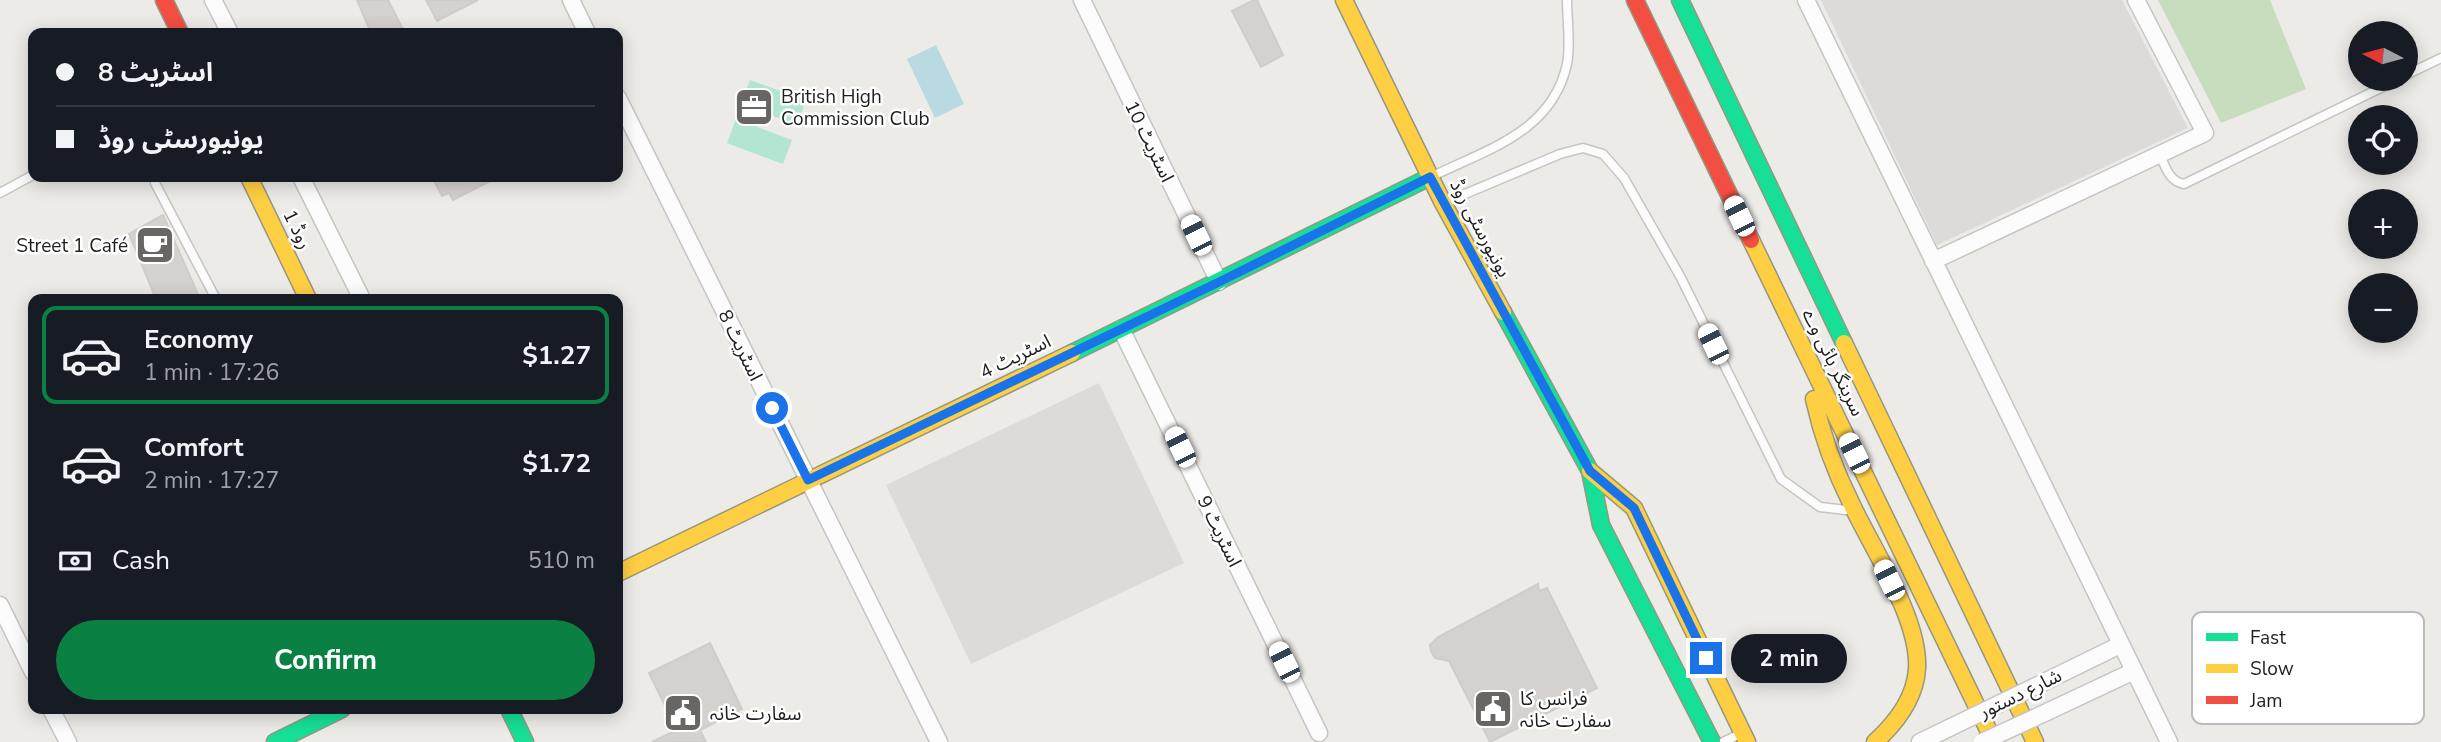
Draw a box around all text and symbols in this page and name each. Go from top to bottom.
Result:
north arrow [2348,21,2418,91]
map controls [2348,21,2418,343]
text: اسٹریٹ 8 [98,55,213,90]
place label: British High Commission Club [781,84,930,132]
office icon: British High Commission Club [733,86,775,128]
street label: اسٹریٹ 10 [1118,96,1180,187]
button: locate [2348,105,2418,175]
text: یونیورسٹی روڈ [98,122,264,157]
street label: یونیورسٹی روڈ [1443,175,1517,282]
button: + [2348,189,2418,259]
car [1721,193,1758,239]
street label: روڈ 1 [276,205,318,253]
car [1178,212,1215,258]
cafe icon: Street 1 Café [134,224,176,266]
place label: Street 1 Café [16,233,128,259]
button: − [2348,273,2418,343]
street label: سرینگر ہائی وے [1796,304,1870,421]
street label: اسٹریٹ 8 [712,305,768,385]
car [1695,321,1732,367]
text: Economy [144,322,253,357]
icon: car [60,324,123,387]
street label: اسٹریٹ 4 [975,329,1055,385]
text: $1.27 [522,338,591,373]
text: 1 min · 17:26 [144,357,279,388]
route start [756,392,788,424]
car [1162,424,1199,470]
text: Comfort [144,430,244,465]
car [1836,430,1873,476]
icon: car [60,432,123,495]
text: $1.72 [522,446,591,481]
text: 2 min · 17:27 [144,465,279,496]
street label: اسٹریٹ 9 [1191,491,1247,571]
icon: cash [56,542,94,580]
text: Cash [112,543,170,578]
text: 510 m [528,545,595,576]
car [1871,557,1908,603]
legend [2192,612,2424,724]
button: Confirm [56,620,595,700]
text: Fast [2250,625,2286,651]
callout: 2 min [1730,634,1846,682]
car [1266,639,1303,685]
route end [1690,642,1722,674]
text: 2 min [1759,643,1819,674]
text: Slow [2250,656,2294,682]
street label: شارع دستور [1974,663,2066,726]
place label: فرانس کا سفارت خانہ [1520,686,1612,734]
public building icon: فرانس کا سفارت خانہ [1472,688,1514,730]
text: Jam [2249,688,2283,714]
public building icon: سفارت خانہ [662,692,704,734]
place label: سفارت خانہ [710,701,802,727]

